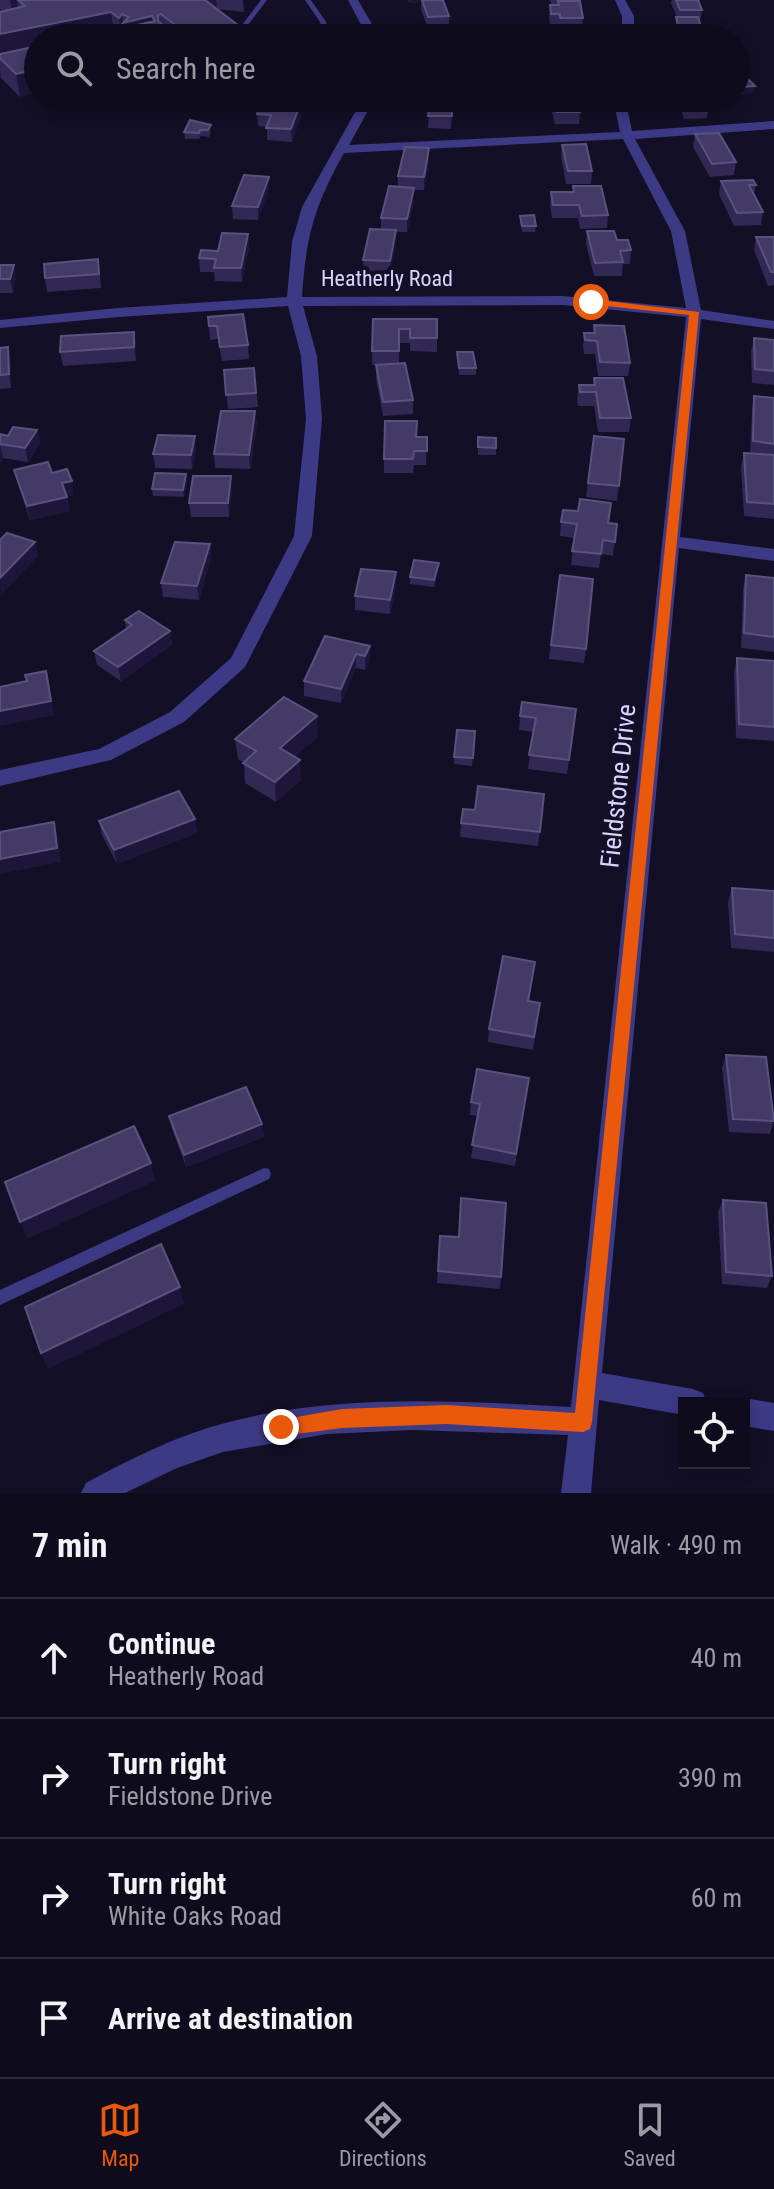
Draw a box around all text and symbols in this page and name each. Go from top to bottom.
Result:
search box [24,24,750,112]
icon: search [52,46,96,90]
text: Search here [116,51,256,86]
street label: Heatherly Road [321,266,453,291]
route start [573,284,609,320]
street label: Fieldstone Drive [594,703,642,869]
map controls [678,1397,750,1469]
button: locate [678,1397,750,1469]
route end [263,1409,299,1445]
text: 7 min [32,1525,108,1565]
text: Walk · 490 m [610,1530,742,1560]
text: Continue [108,1626,215,1661]
icon: ahead [32,1636,76,1680]
text: 40 m [691,1643,742,1673]
text: Heatherly Road [108,1661,264,1691]
text: Turn right [108,1746,226,1781]
icon: right [32,1756,76,1800]
text: 390 m [678,1763,742,1793]
text: Fieldstone Drive [108,1781,273,1811]
text: Turn right [108,1866,226,1901]
icon: right [32,1876,76,1920]
text: 60 m [691,1883,742,1913]
text: White Oaks Road [108,1901,282,1931]
icon: arrive [32,1996,76,2040]
text: Arrive at destination [108,2001,353,2036]
tab: Map [98,2098,142,2171]
tab: Directions [339,2098,427,2171]
tab: Saved [623,2098,676,2171]

